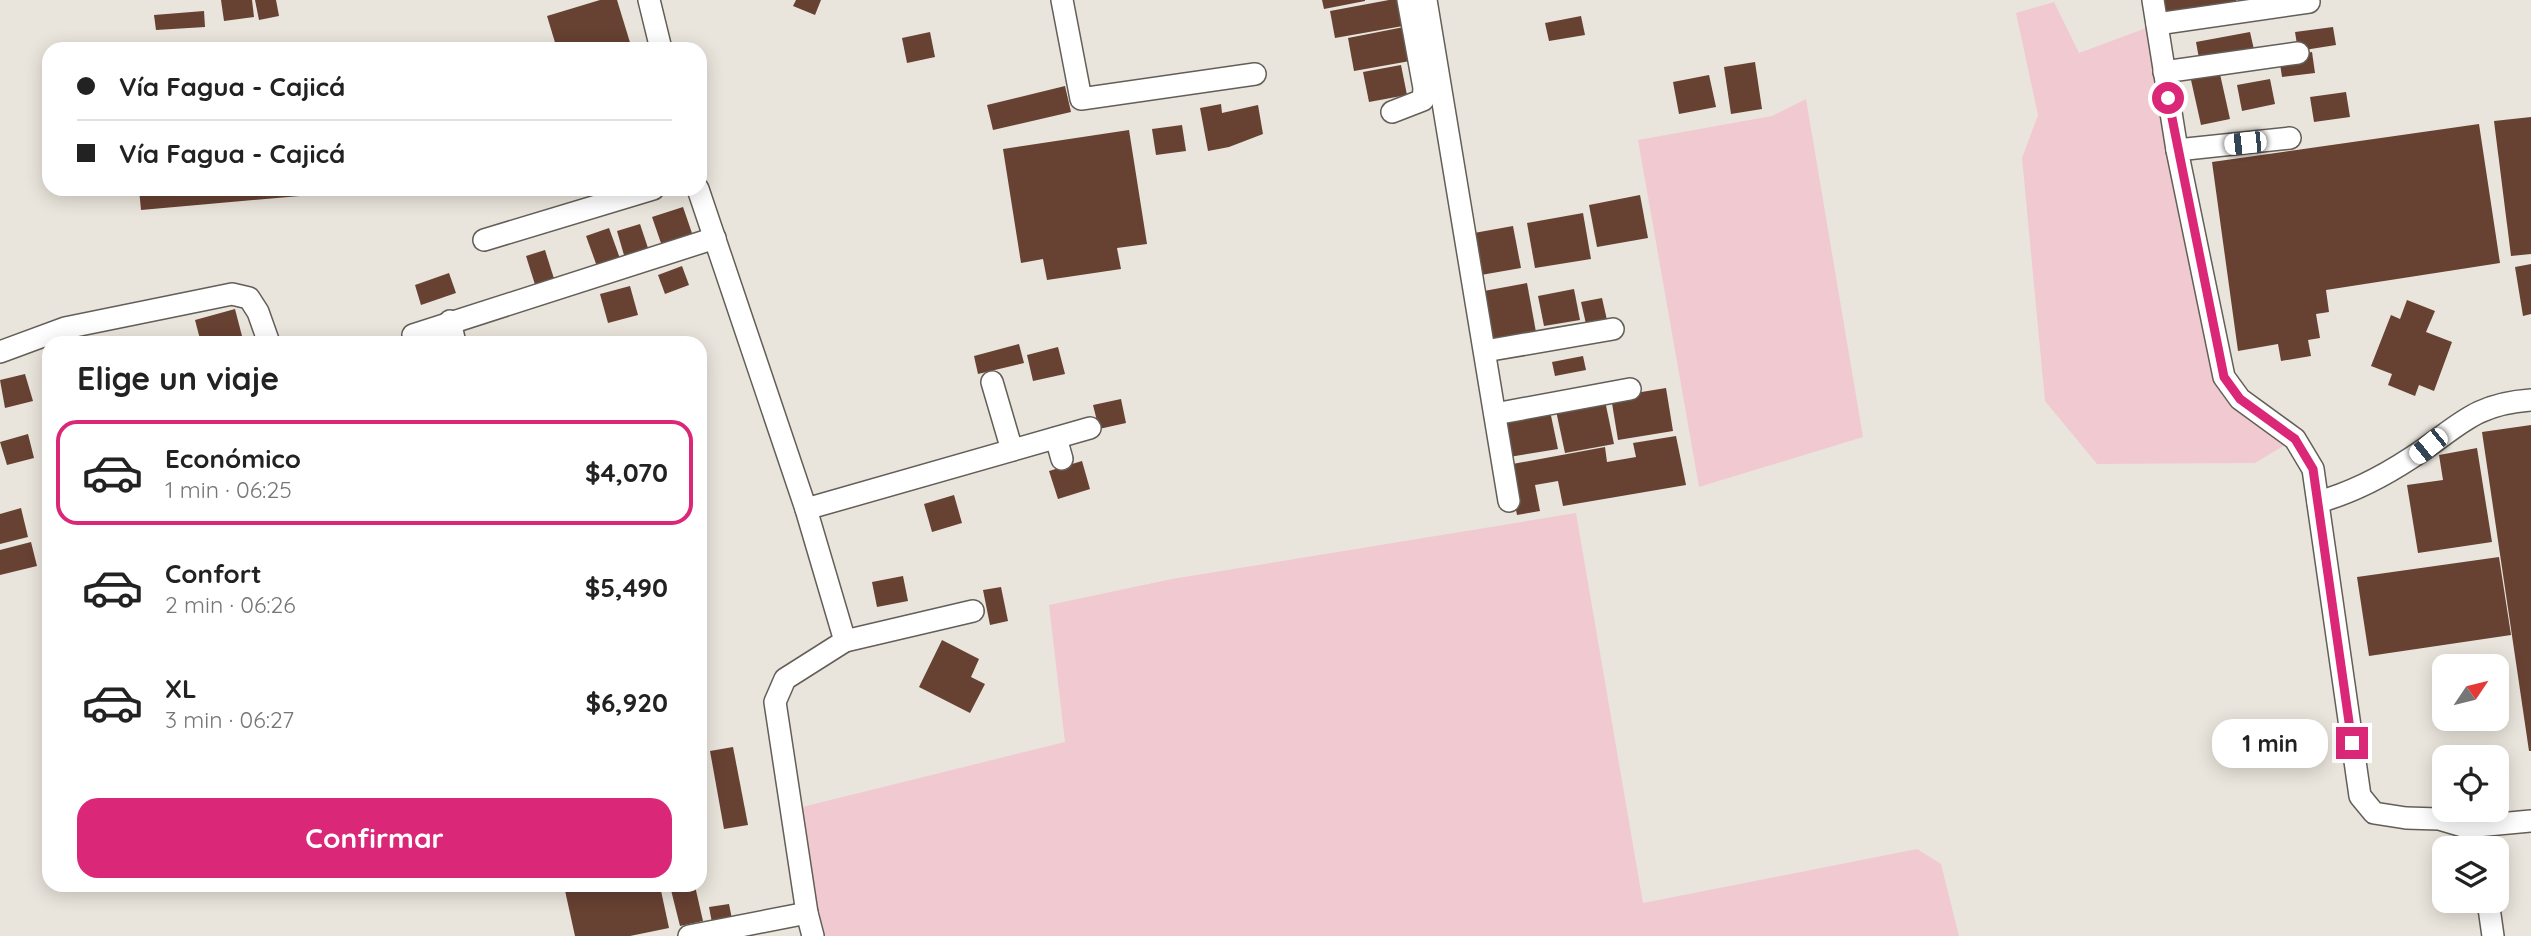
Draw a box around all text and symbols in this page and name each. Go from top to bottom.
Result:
text: Vía Fagua - Cajicá [119,70,345,103]
route start [2152,82,2184,114]
car [2224,130,2267,156]
text: Vía Fagua - Cajicá [119,137,345,170]
text: Elige un viaje [77,358,279,398]
car [2406,425,2451,467]
icon: car [81,441,144,504]
text: Económico [165,442,301,475]
text: $4,070 [585,456,668,489]
text: 1 min · 06:25 [165,475,292,504]
icon: car [81,556,144,619]
text: Confort [165,557,262,590]
text: $5,490 [585,571,668,604]
text: 2 min · 06:26 [165,590,296,619]
north arrow [2432,654,2510,732]
map controls [2432,654,2509,913]
icon: car [81,671,144,734]
text: XL [165,672,197,705]
text: $6,920 [585,686,668,719]
text: 3 min · 06:27 [165,705,294,734]
callout: 1 min [2212,718,2328,768]
route end [2336,727,2368,759]
text: 1 min [2242,729,2298,758]
button: locate [2432,745,2509,822]
button: Confirmar [77,798,672,878]
button: layers [2432,836,2509,913]

